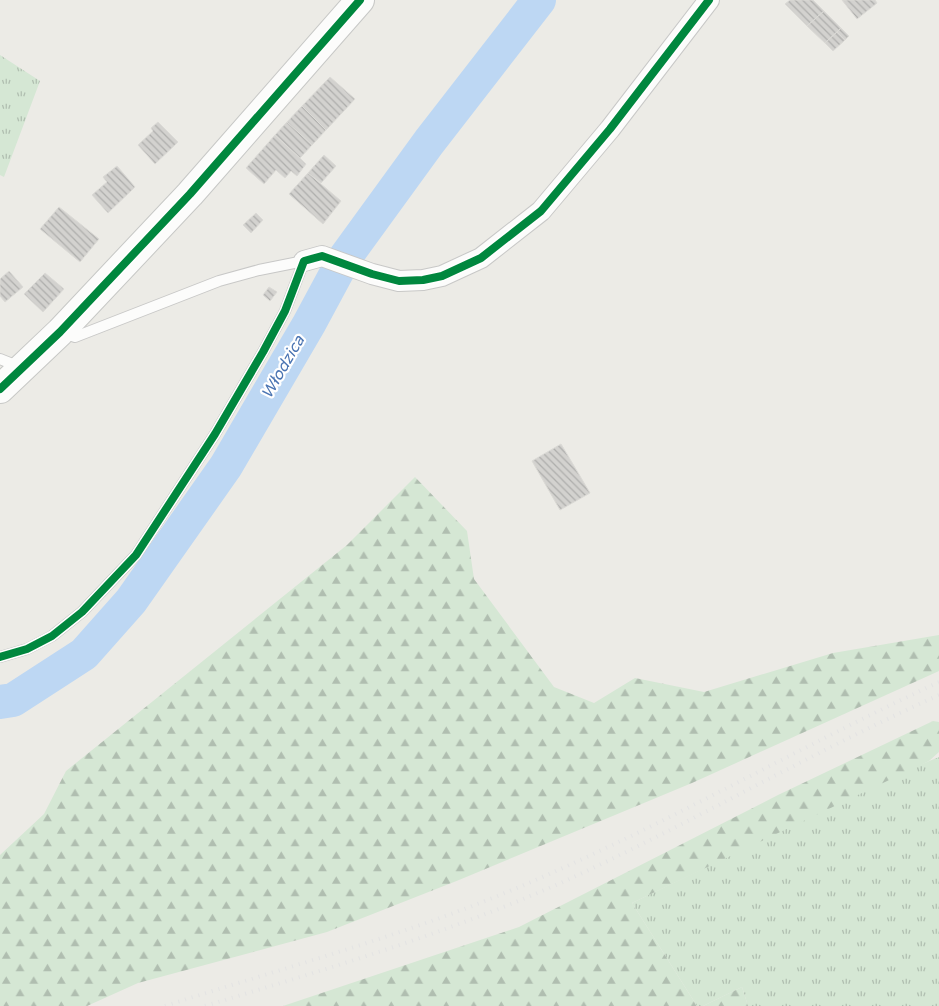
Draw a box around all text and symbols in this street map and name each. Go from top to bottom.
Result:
water label: Włodzica [257,331,310,402]

